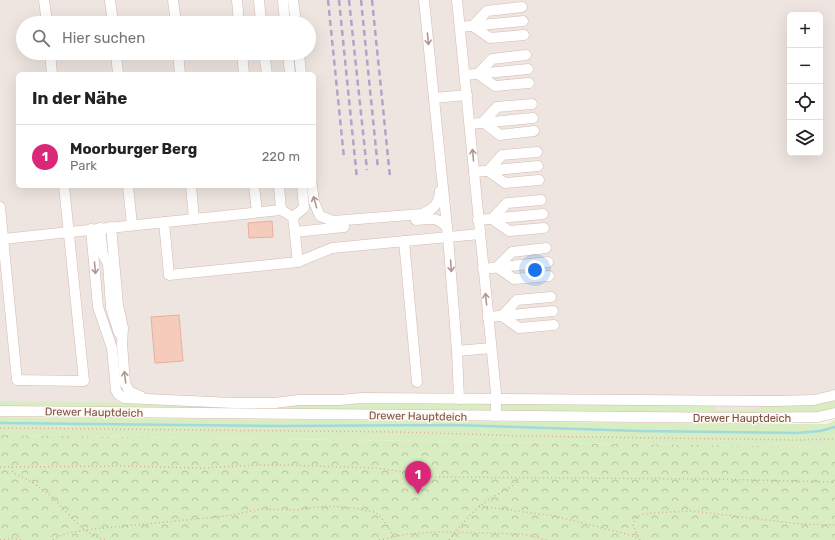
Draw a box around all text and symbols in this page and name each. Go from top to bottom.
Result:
map controls [787,12,823,156]
button: + [787,12,823,48]
search box [16,16,316,60]
icon: search [30,27,52,49]
text: Hier suchen [62,29,145,47]
one-way arrow [424,32,431,45]
button: − [787,48,823,84]
button: locate [787,84,823,120]
text: In der Nähe [32,88,127,108]
button: layers [787,120,823,156]
text: Moorburger Berg [70,140,197,158]
text: 1 [42,149,48,164]
text: 220 m [262,149,300,164]
one-way arrow [469,149,476,162]
text: Park [70,158,97,173]
one-way arrow [311,196,318,209]
one-way arrow [447,259,454,272]
your location [525,260,545,280]
one-way arrow [91,261,98,274]
one-way arrow [482,293,490,306]
one-way arrow [121,371,128,384]
street label: Drewer Hauptdeich [45,405,143,420]
street label: Drewer Hauptdeich [369,409,467,424]
street label: Drewer Hauptdeich [693,412,791,425]
pin: 1 [405,461,431,494]

